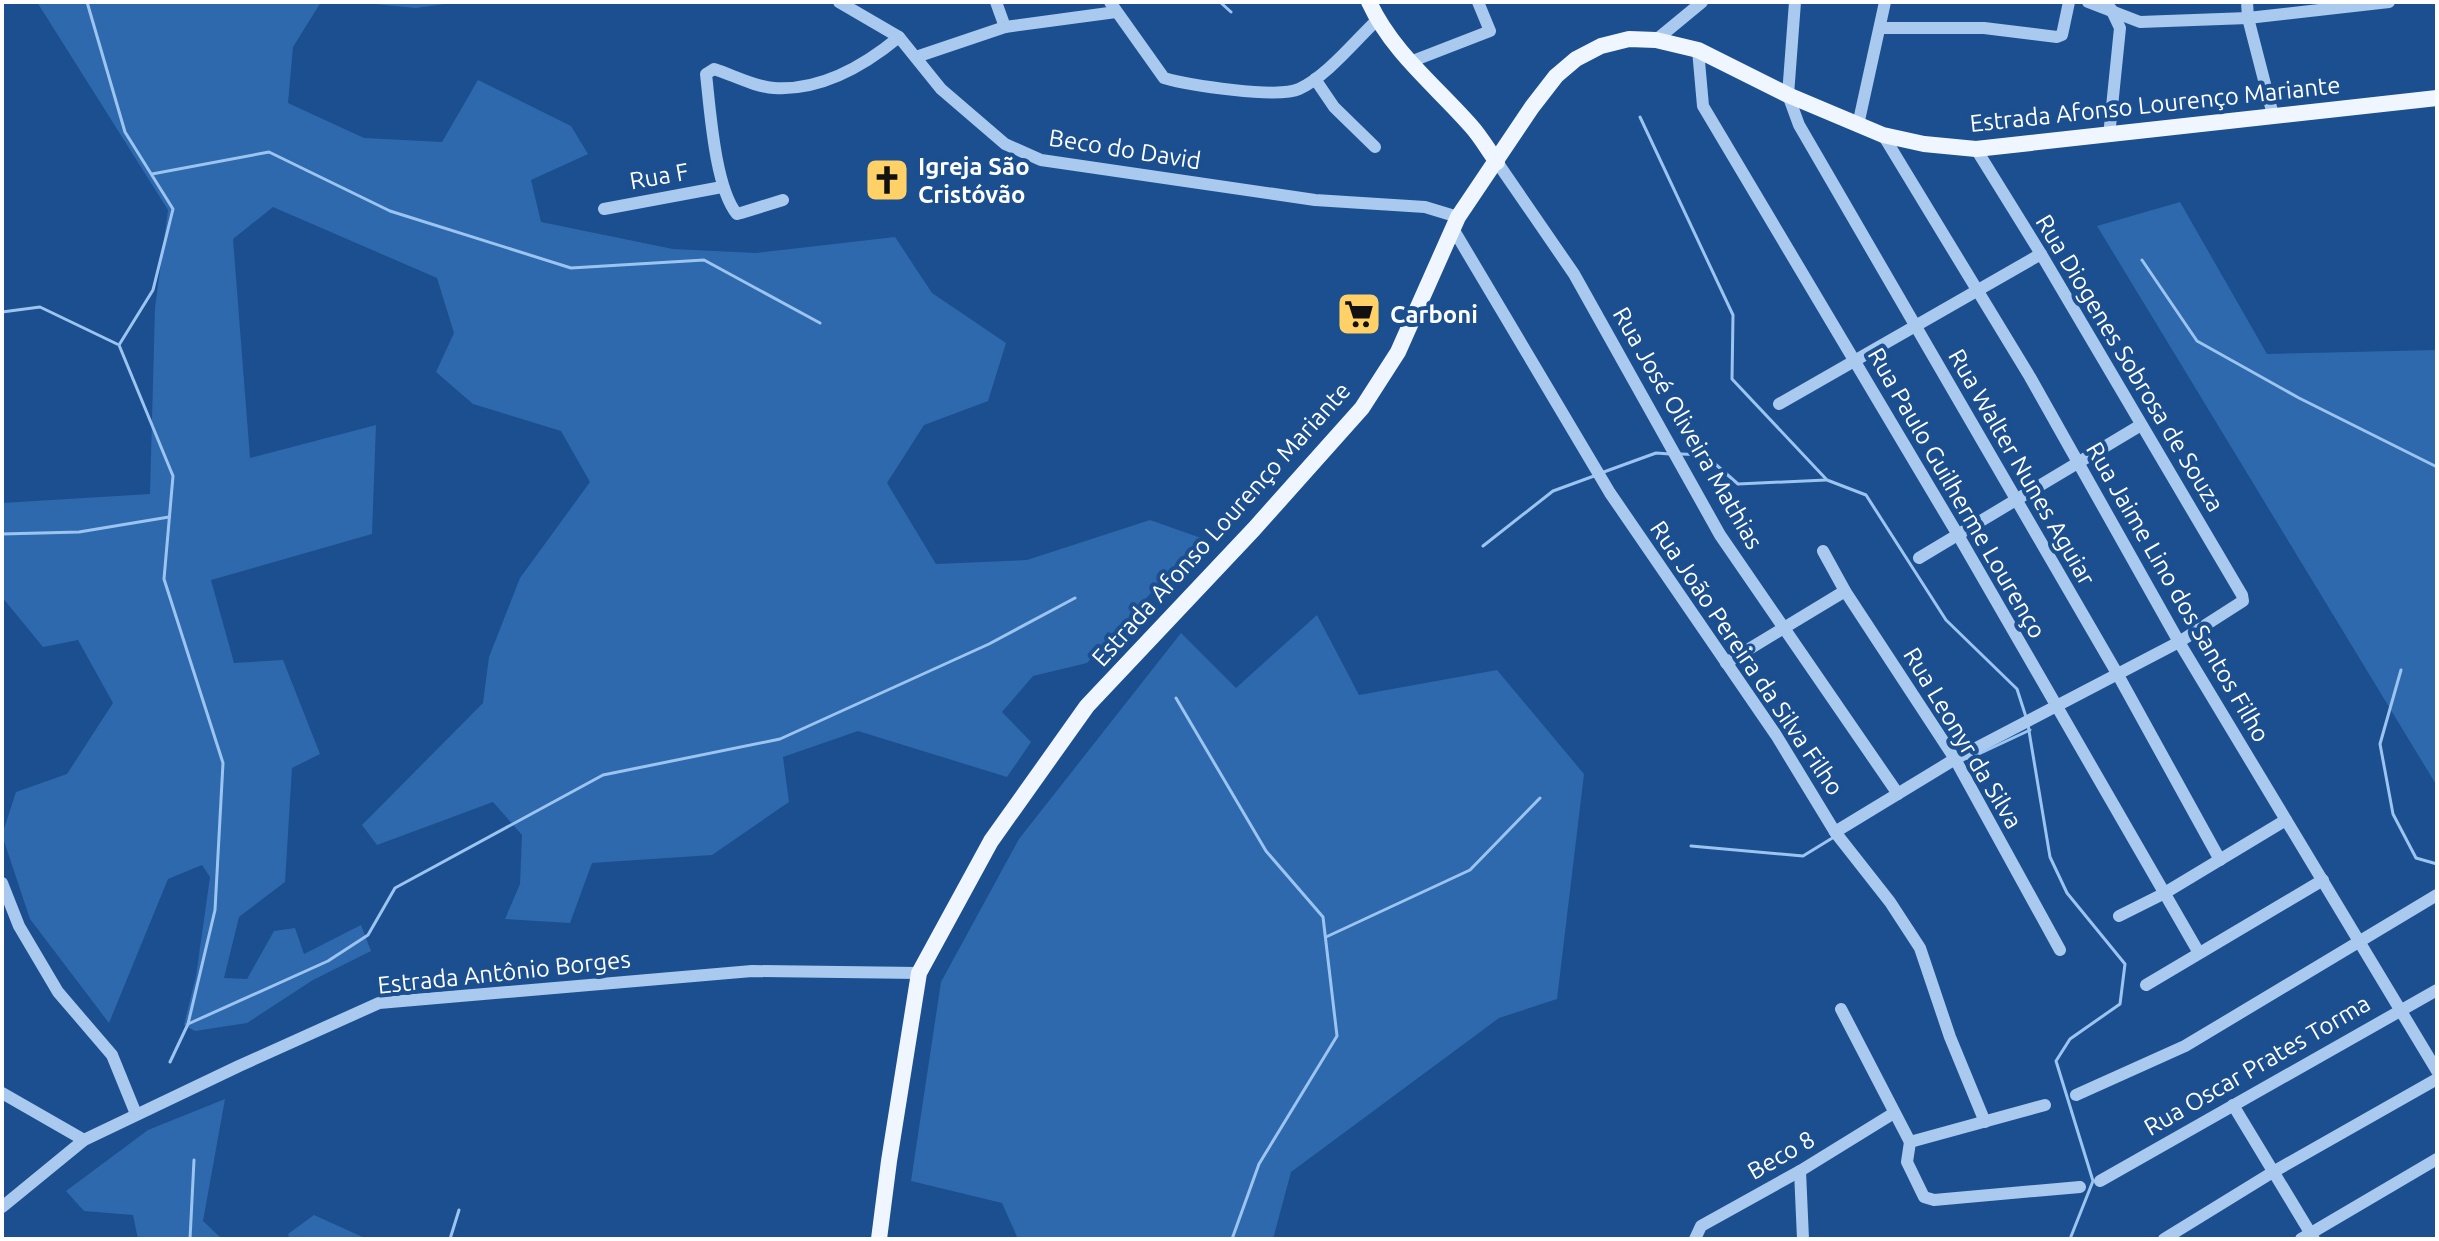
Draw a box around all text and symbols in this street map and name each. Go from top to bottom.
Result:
street label: Estrada Afonso Lourenço Mariante [1968,71,2342,137]
street label: Beco do David [1047,124,1203,174]
place label: Igreja São Cristóvão [918,153,1030,208]
church icon: Igreja São Cristóvão [863,156,911,204]
street label: Rua F [628,158,690,194]
street label: Rua Diogenes Sobrosa de Souza [2030,210,2230,516]
supermarket icon: Carboni [1335,290,1383,338]
place label: Carboni [1390,301,1478,328]
street label: Rua José Oliveira Mathias [1608,302,1768,554]
street label: Rua Paulo Guilherme Lourenço [1863,343,2051,643]
street label: Rua Walter Nunes Aguiar [1943,344,2101,590]
street label: Estrada Afonso Lourenço Mariante [1086,377,1356,671]
street label: Rua Jaime Lino dos Santos Filho [2081,437,2275,747]
street label: Rua João Pereira da Silva Filho [1645,516,1849,800]
street label: Rua Leonyr da Silva [1898,643,2028,833]
street label: Estrada Antônio Borges [376,945,632,999]
street label: Rua Oscar Prates Torma [2139,989,2375,1141]
street label: Beco 8 [1743,1125,1819,1185]

